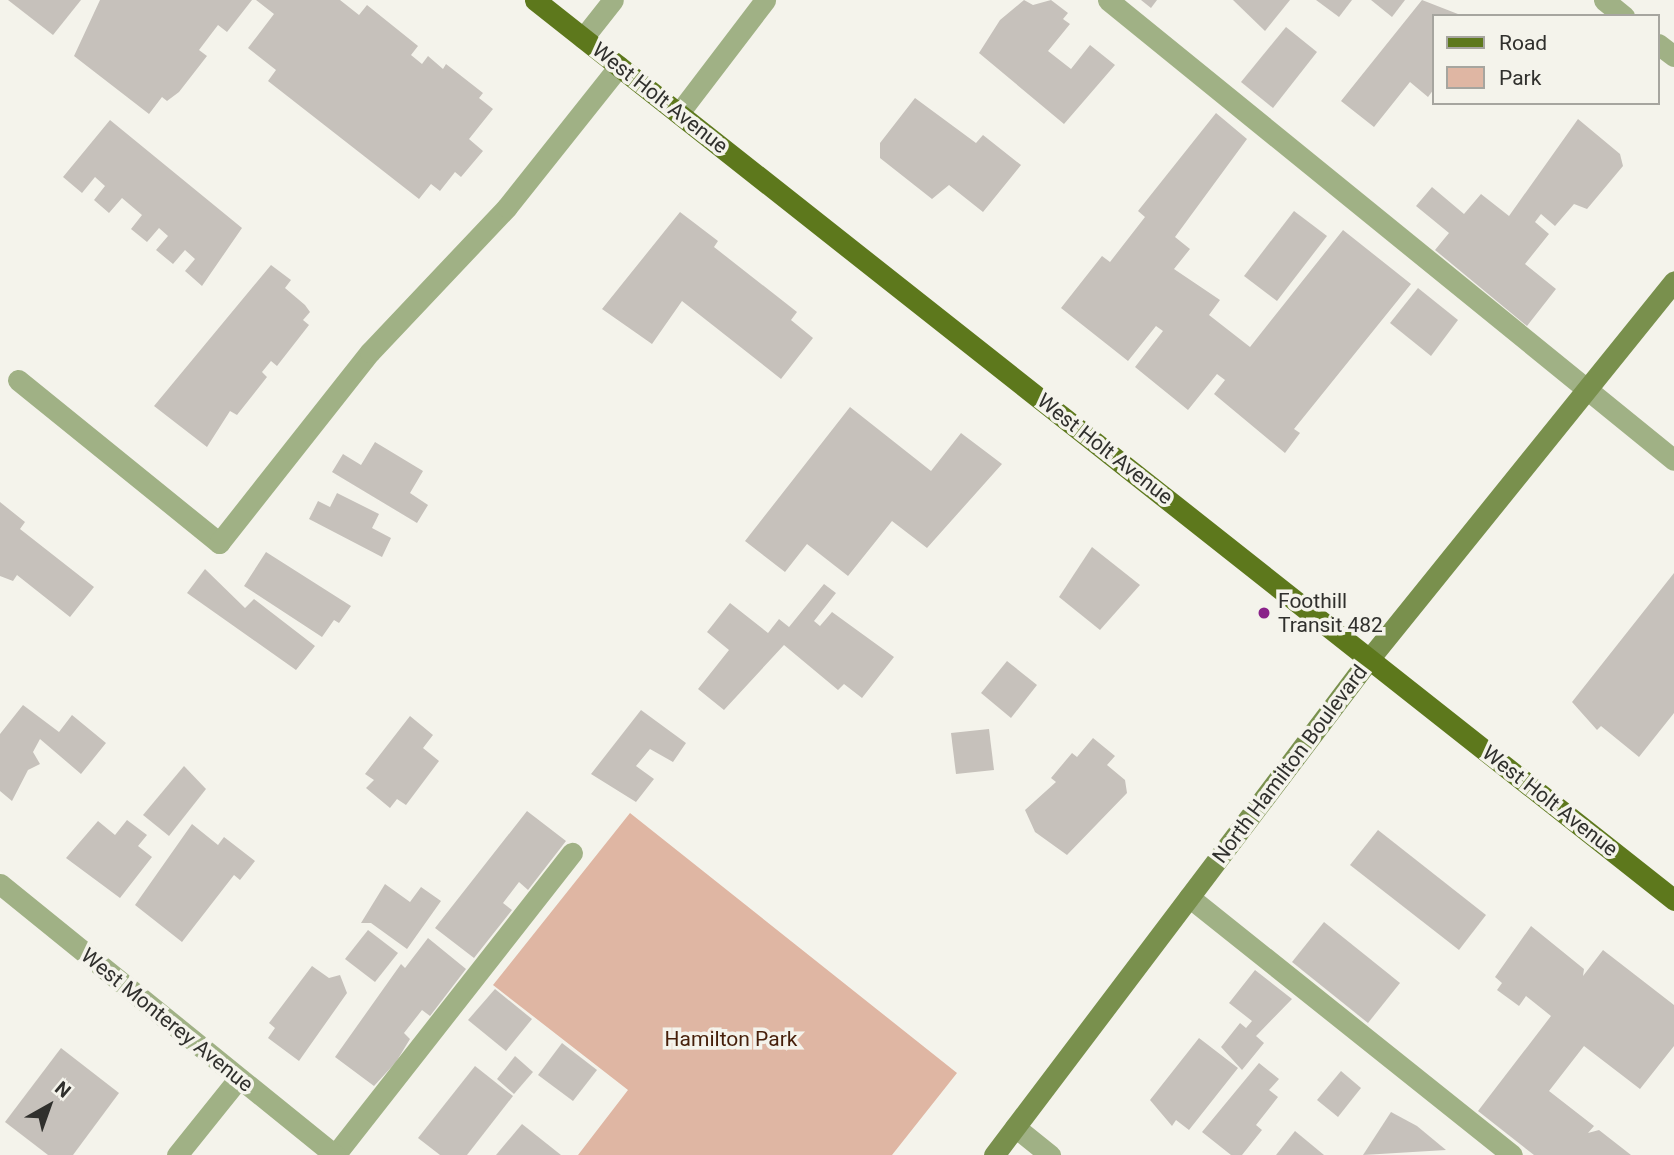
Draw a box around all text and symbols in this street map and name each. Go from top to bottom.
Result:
legend [1432,14,1660,105]
text: Road [1499,31,1547,55]
street label: West Holt Avenue [587,37,733,159]
text: Park [1499,66,1541,90]
street label: West Holt Avenue [1032,388,1178,510]
place label: Foothill Transit 482 [1278,588,1383,638]
marker: Foothill Transit 482 [1256,605,1272,621]
street label: North Hamilton Boulevard [1207,660,1373,868]
street label: West Holt Avenue [1477,740,1623,862]
street label: West Monterey Avenue [76,943,258,1097]
park label: Hamilton Park [665,1026,797,1052]
north arrow [14,1071,84,1141]
text: N [50,1076,75,1103]

